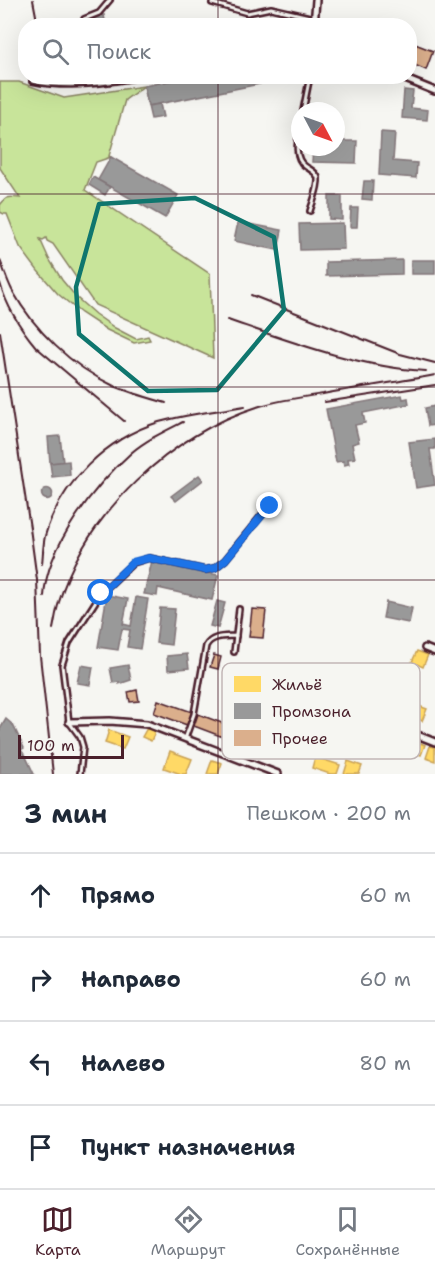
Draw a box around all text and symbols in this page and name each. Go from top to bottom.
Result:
search box [18,18,417,84]
icon: search [39,35,72,68]
text: Поиск [87,37,151,66]
north arrow [291,102,345,156]
route end [256,492,282,518]
route start [87,579,113,605]
legend [222,663,420,759]
text: Жильё [272,674,322,695]
text: Промзона [272,701,351,722]
text: Прочее [272,728,328,749]
scale bar [18,732,124,760]
text: 100 m [27,735,75,756]
text: 3 мин [24,796,107,831]
text: Пешком · 200 m [247,800,411,826]
icon: ahead [24,879,57,912]
text: Прямо [81,881,155,910]
text: 60 m [359,882,411,908]
icon: right [24,963,57,996]
text: Направо [81,965,181,994]
text: 60 m [359,966,411,992]
icon: left [24,1047,57,1080]
text: Налево [81,1049,165,1078]
text: 80 m [359,1050,411,1076]
icon: arrive [24,1131,57,1164]
text: Пункт назначения [81,1133,295,1162]
tab: Карта [35,1203,81,1260]
tab: Маршрут [151,1203,225,1260]
tab: Сохранённые [295,1203,400,1260]

